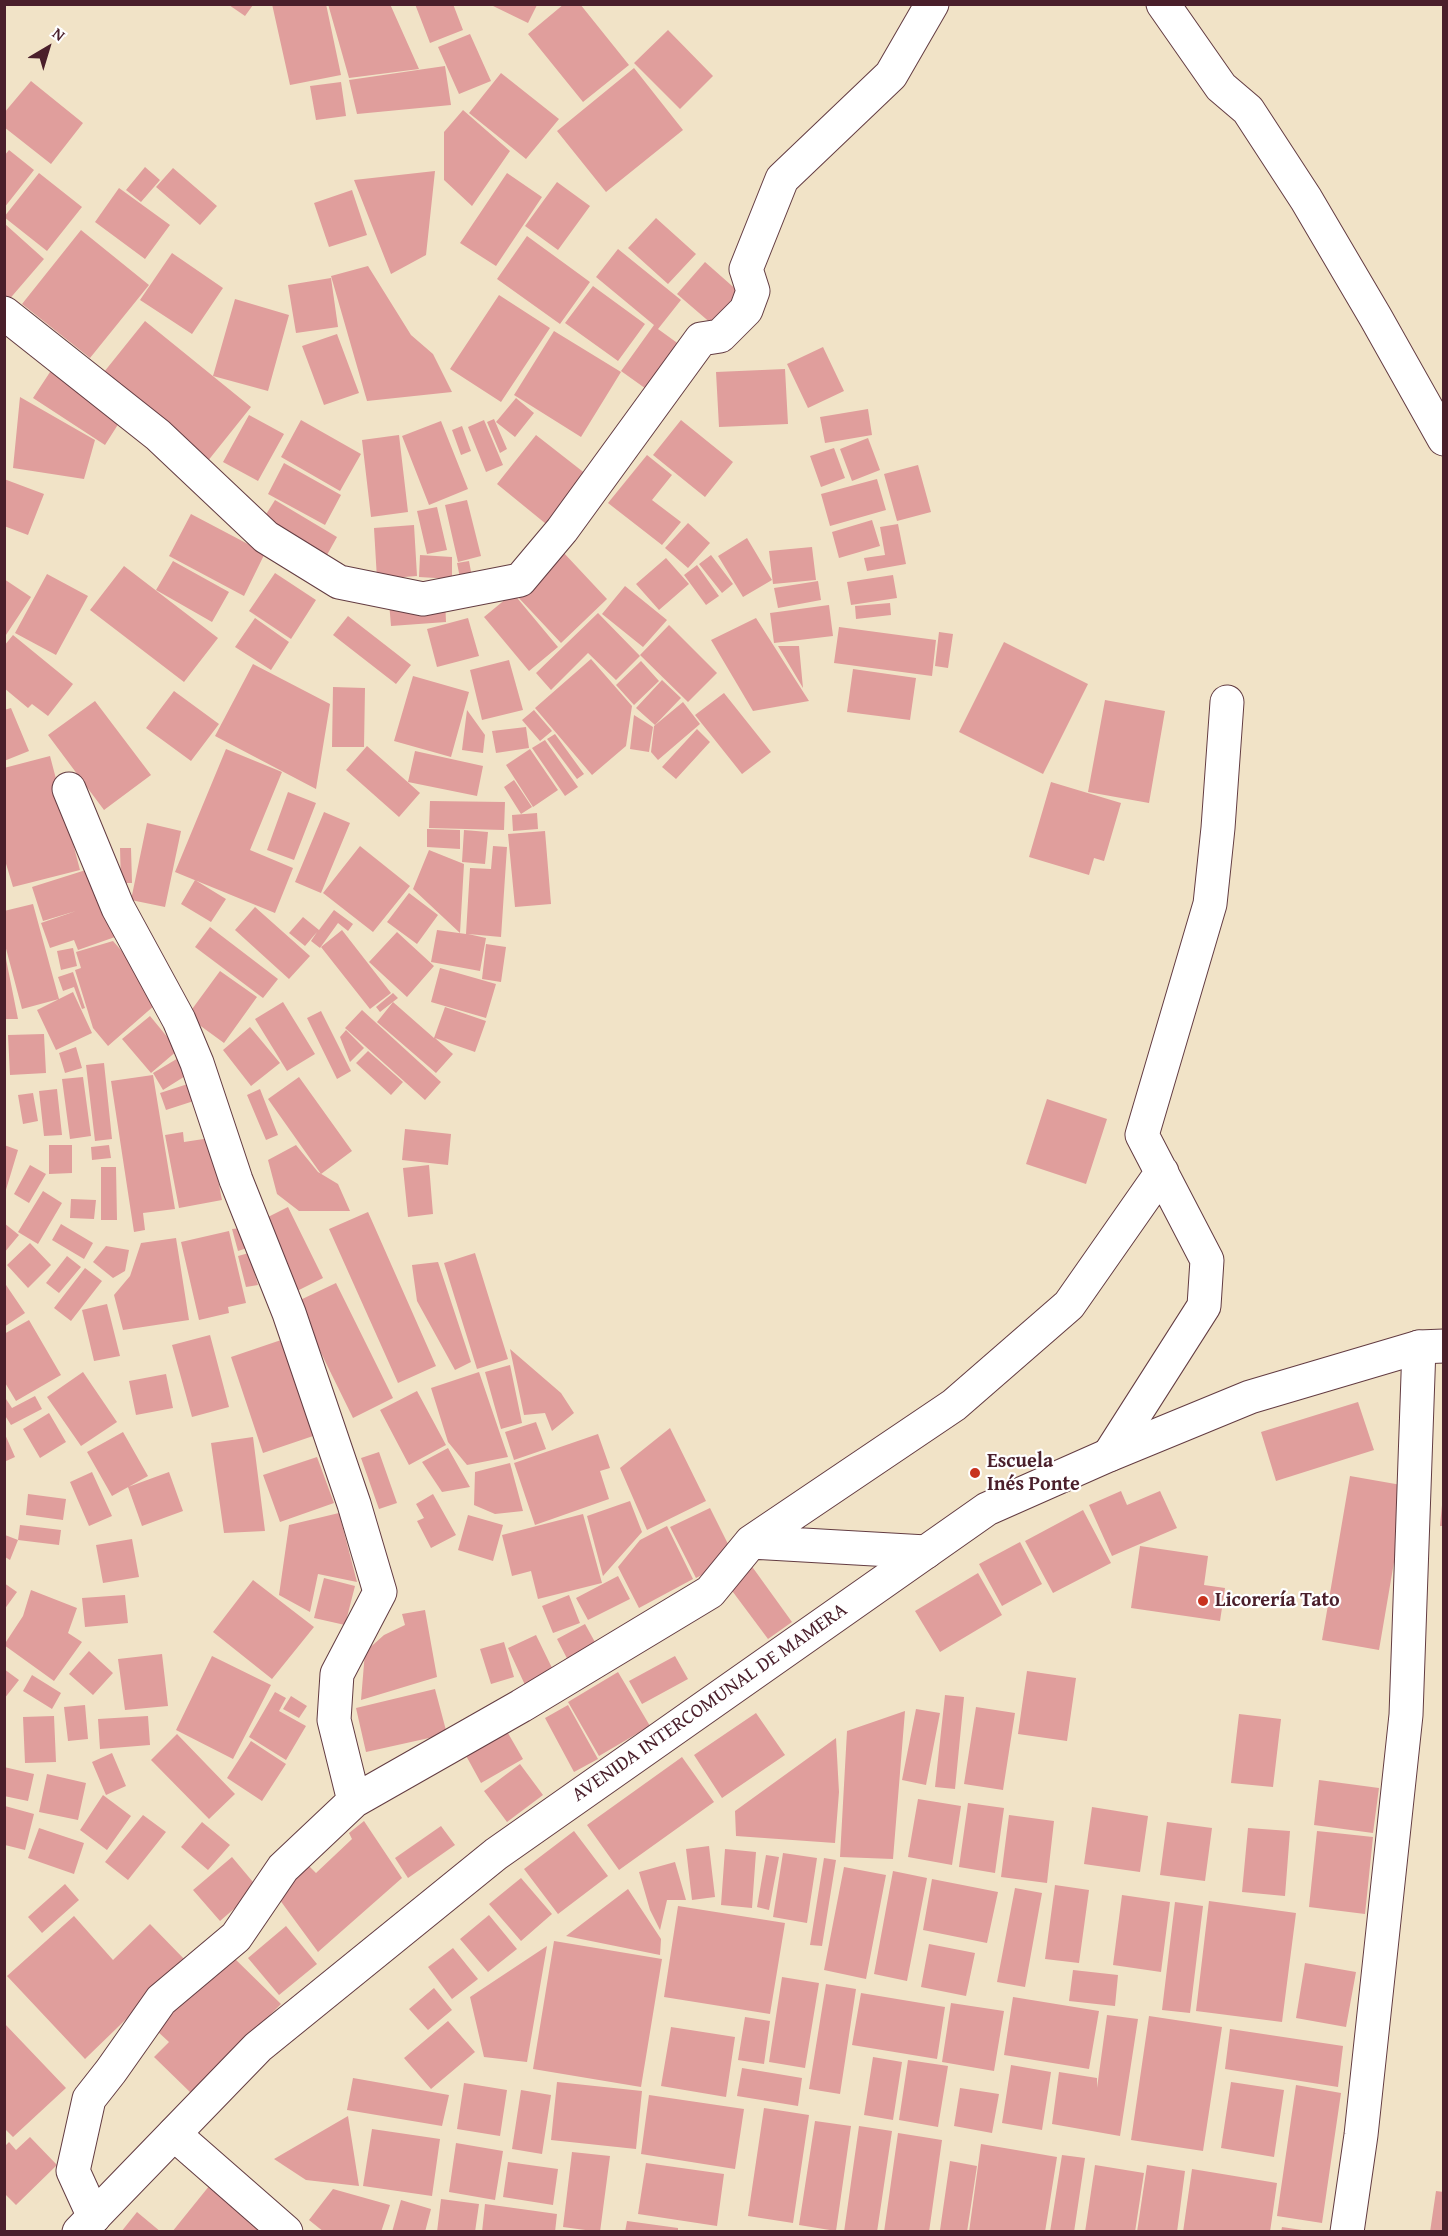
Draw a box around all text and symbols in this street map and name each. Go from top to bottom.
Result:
north arrow [18,18,78,78]
text: N [47,21,71,47]
place label: Escuela Inés Ponte [987,1450,1080,1497]
marker: Escuela Inés Ponte [968,1466,982,1480]
place label: Licorería Tato [1215,1589,1340,1613]
marker: Licorería Tato [1196,1594,1210,1608]
street label: AVENIDA INTERCOMUNAL DE MAMERA [568,1598,852,1808]

